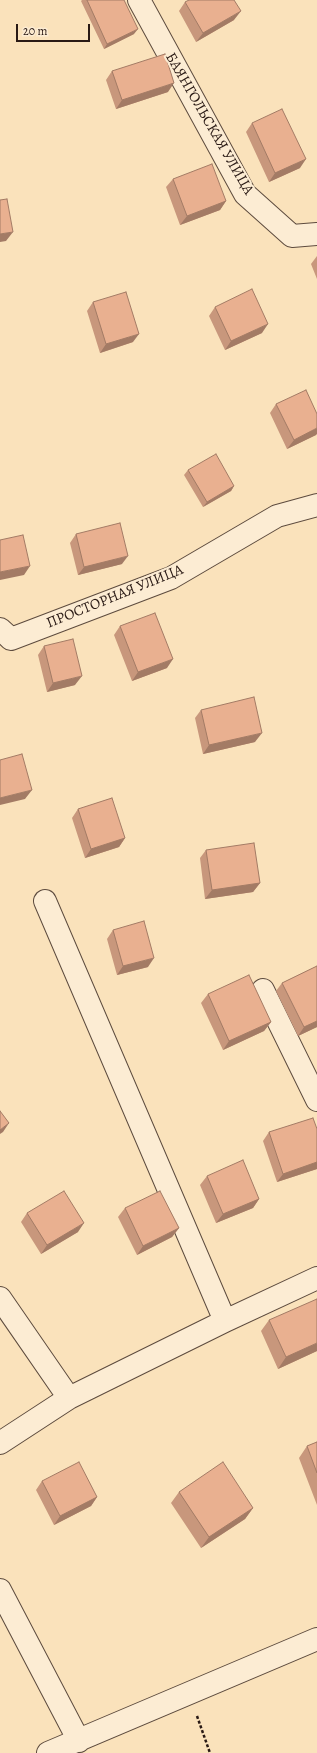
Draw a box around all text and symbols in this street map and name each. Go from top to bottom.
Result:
scale bar [18,16,92,42]
text: 20 m [23,23,47,39]
street label: БАЯНГОЛЬСКАЯ УЛИЦА [161,50,257,198]
street label: ПРОСТОРНАЯ УЛИЦА [44,561,186,633]

